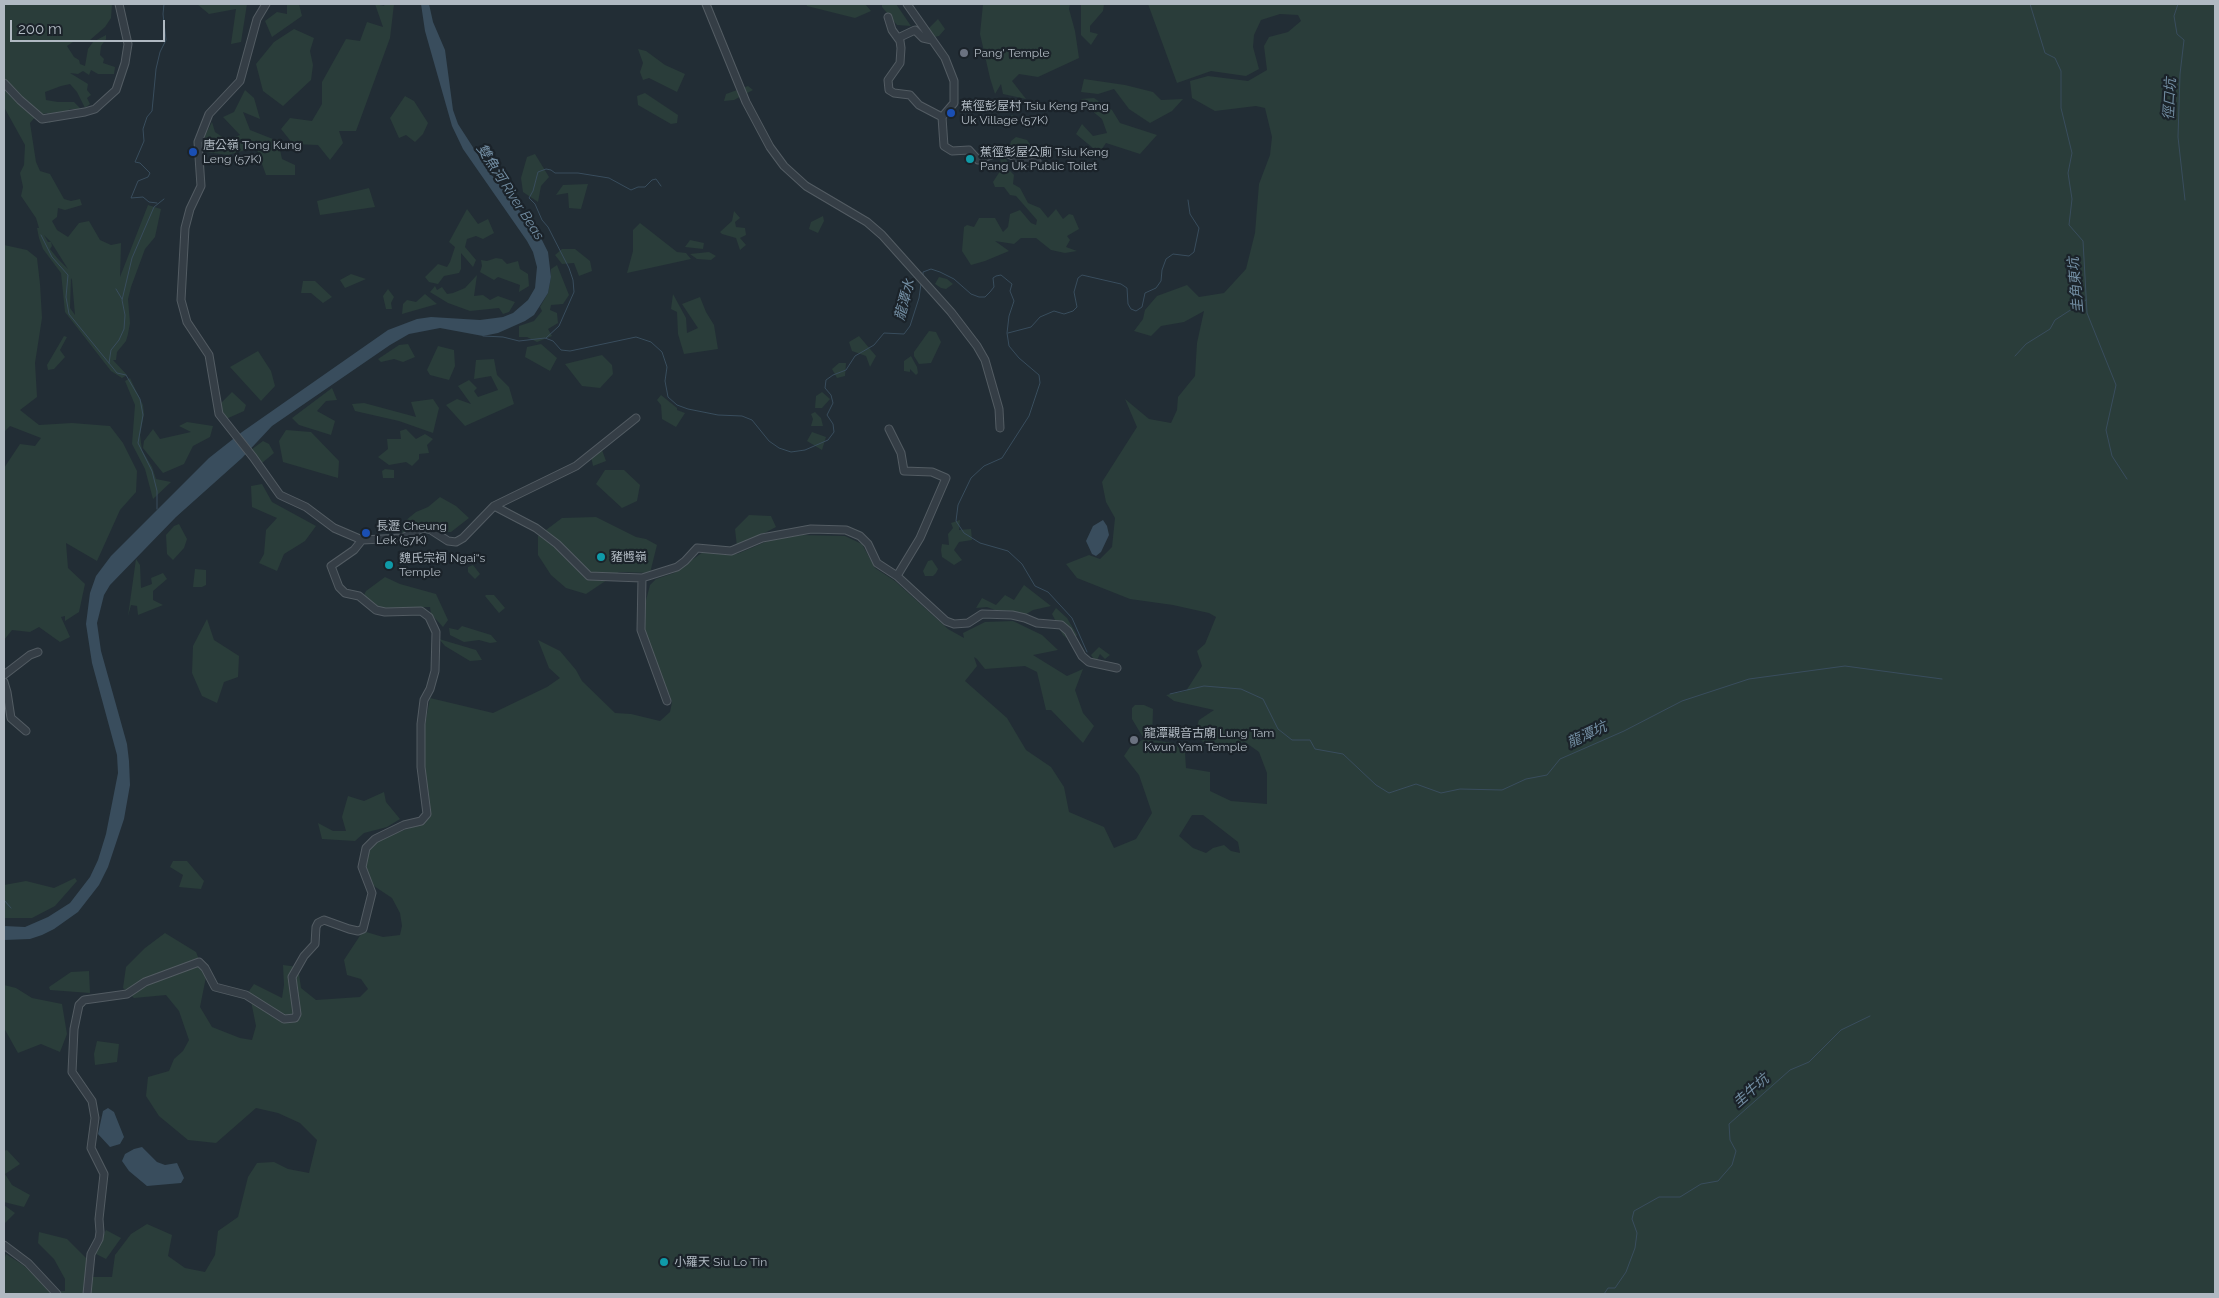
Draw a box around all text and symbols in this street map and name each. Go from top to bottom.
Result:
scale bar [12,10,168,42]
text: 200 m [18,20,62,38]
place label: Pang' Temple [974,46,1050,60]
marker: Pang' Temple [958,47,970,59]
water label: 徑口坑 [2161,78,2179,120]
place label: 蕉徑彭屋村 Tsiu Keng Pang Uk Village (57K) [961,99,1109,127]
marker: 蕉徑彭屋村 Tsiu Keng Pang Uk Village (57K) [945,107,957,119]
place label: 唐公嶺 Tong Kung Leng (57K) [203,138,302,166]
water label: 雙魚河 River Beas [473,141,547,243]
place label: 蕉徑彭屋公廁 Tsiu Keng Pang Uk Public Toilet [980,145,1109,173]
marker: 唐公嶺 Tong Kung Leng (57K) [187,146,199,158]
marker: 蕉徑彭屋公廁 Tsiu Keng Pang Uk Public Toilet [964,153,976,165]
water label: 圭角東坑 [2065,256,2087,314]
water label: 龍潭水 [891,278,919,322]
place label: 長瀝 Cheung Lek (57K) [376,519,447,547]
marker: 長瀝 Cheung Lek (57K) [360,527,372,539]
place label: 豬乸嶺 [611,550,647,564]
place label: 魏氏宗祠 Ngai“s Temple [399,551,485,579]
marker: 豬乸嶺 [595,551,607,563]
marker: 魏氏宗祠 Ngai“s Temple [383,559,395,571]
water label: 龍潭坑 [1564,719,1610,751]
place label: 龍潭觀音古廟 Lung Tam Kwun Yam Temple [1144,726,1274,754]
marker: 龍潭觀音古廟 Lung Tam Kwun Yam Temple [1128,734,1140,746]
water label: 圭牛坑 [1730,1071,1772,1111]
place label: 小羅天 Siu Lo Tin [674,1255,767,1269]
marker: 小羅天 Siu Lo Tin [658,1256,670,1268]

